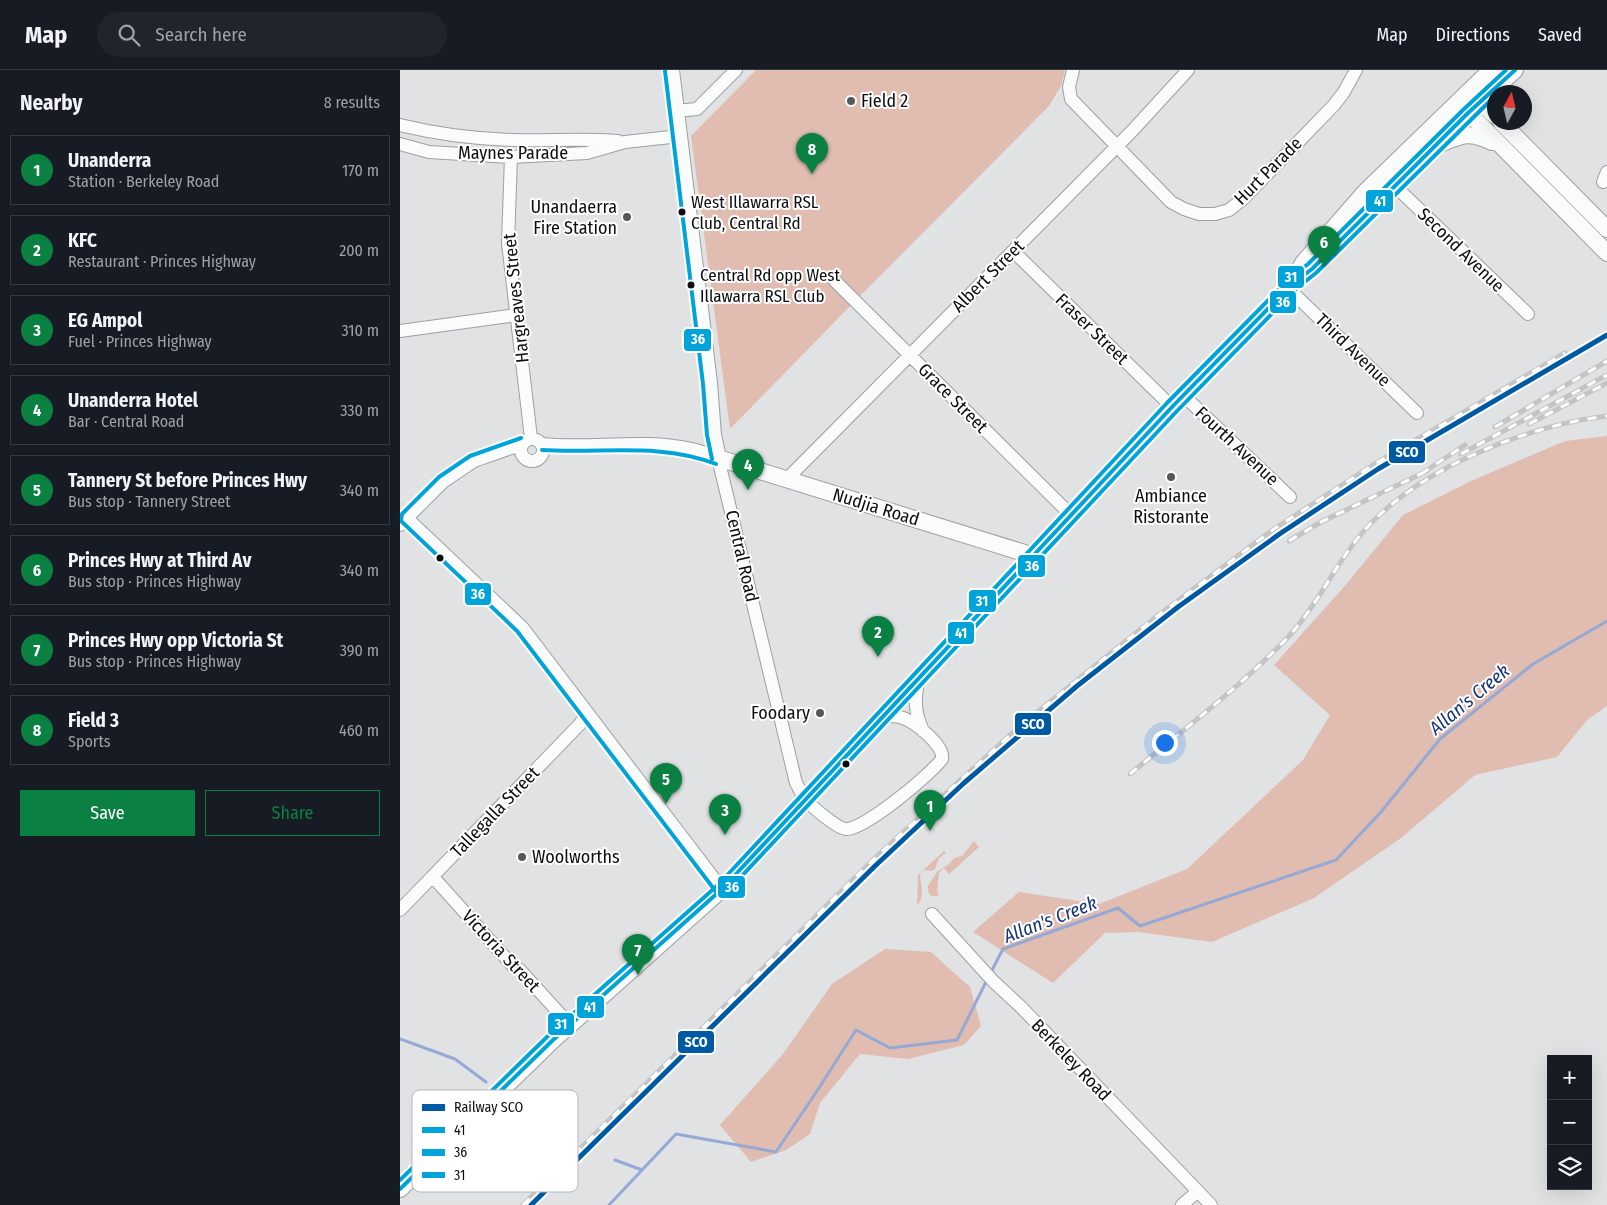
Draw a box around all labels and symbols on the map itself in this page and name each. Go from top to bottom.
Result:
north arrow [1487,85,1532,130]
place label: Field 2 [861,90,908,112]
marker: Field 2 [845,95,857,107]
street label: Hurt Parade [1229,132,1307,210]
pin: 8 [796,133,828,174]
street label: Maynes Parade [458,142,568,164]
line badge: 41 [1365,189,1394,213]
place label: West Illawarra RSL Club, Central Rd [691,192,819,234]
text: 41 [1374,193,1386,210]
place label: Unandaerra Fire Station [530,196,617,239]
street label: Second Avenue [1413,203,1509,297]
marker: West Illawarra RSL Club, Central Rd [677,207,687,217]
marker: Unandaerra Fire Station [621,211,633,223]
pin: 6 [1308,226,1340,267]
street label: Hargreaves Street [498,232,534,364]
street label: Albert Street [947,235,1029,317]
place label: Central Rd opp West Illawarra RSL Club [700,265,841,307]
line badge: 31 [1277,265,1305,289]
text: 31 [1284,269,1297,286]
marker: Central Rd opp West Illawarra RSL Club [686,280,696,290]
street label: Fraser Street [1051,289,1133,369]
line badge: 36 [1269,290,1297,314]
text: 36 [1275,294,1290,311]
street label: Third Avenue [1311,309,1395,391]
line badge: 36 [683,328,712,352]
text: 36 [690,331,705,348]
street label: Grace Street [914,359,993,438]
street label: Fourth Avenue [1191,402,1283,490]
line badge: SCO [1388,440,1426,464]
text: SCO [1395,444,1419,461]
pin: 4 [732,449,764,490]
marker: Ambiance Ristorante [1165,471,1177,483]
street label: Nudjia Road [830,483,922,531]
place label: Ambiance Ristorante [1133,485,1209,528]
street label: Central Road [721,508,763,604]
unlabelled marker [435,553,445,563]
line badge: 36 [1017,554,1046,578]
text: 36 [1024,558,1039,575]
line badge: 36 [464,582,492,606]
text: 36 [470,586,485,603]
line badge: 31 [968,589,997,613]
text: 31 [975,593,988,610]
pin: 2 [862,616,894,657]
line badge: 41 [947,621,975,645]
text: 41 [955,625,967,642]
water label: Allan's Creek [1424,659,1514,740]
place label: Foodary [751,702,810,724]
marker: Foodary [814,707,826,719]
line badge: SCO [1014,712,1052,736]
text: SCO [1021,716,1045,733]
your location [1152,730,1178,756]
unlabelled marker [841,759,851,769]
street label: Tallegalla Street [446,762,544,862]
pin: 5 [650,763,682,804]
pin: 1 [914,790,946,831]
pin: 3 [709,794,741,835]
place label: Woolworths [532,846,620,868]
marker: Woolworths [516,851,528,863]
line badge: 36 [717,875,746,899]
text: 36 [724,879,739,896]
water label: Allan's Creek [999,891,1100,948]
street label: Victoria Street [457,905,545,997]
pin: 7 [622,934,654,975]
line badge: 41 [576,995,605,1019]
text: 41 [584,999,596,1016]
line badge: 31 [547,1012,575,1036]
street label: Berkeley Road [1027,1015,1115,1105]
text: 31 [554,1016,567,1033]
line badge: SCO [677,1030,715,1054]
text: SCO [684,1034,708,1051]
legend [412,1090,578,1192]
text: Railway SCO [454,1099,524,1116]
text: 41 [454,1122,465,1139]
text: 36 [454,1144,467,1161]
text: 31 [454,1167,465,1184]

